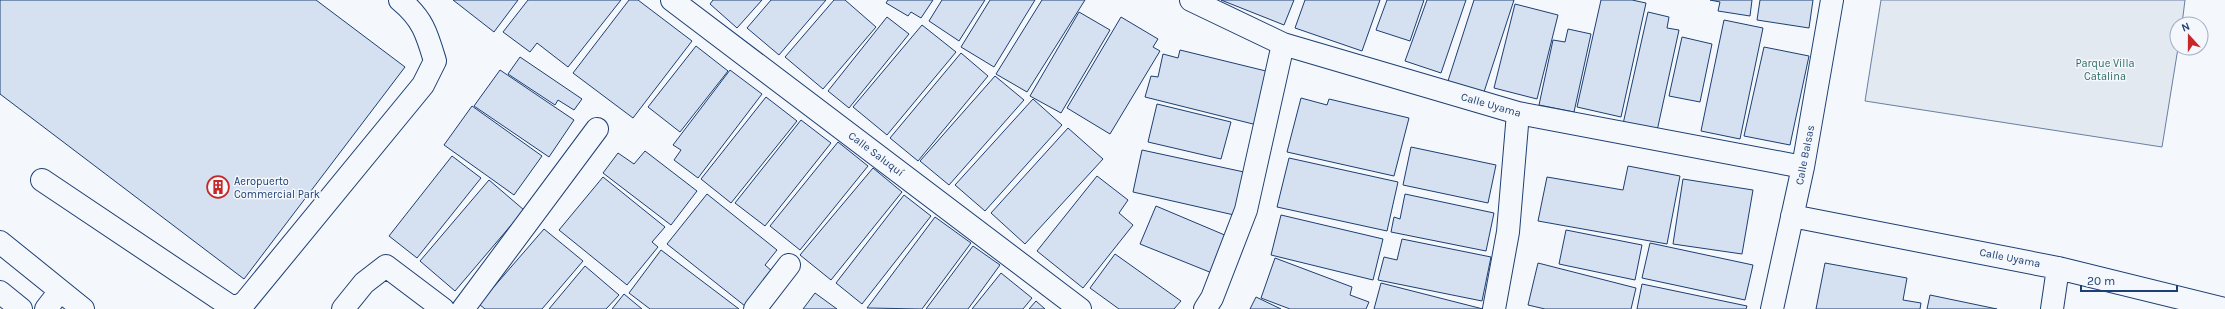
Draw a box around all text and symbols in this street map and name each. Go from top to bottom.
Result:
north arrow [2169,16,2209,56]
text: N [2180,20,2192,35]
park label: Parque Villa Catalina [2075,57,2135,83]
street label: Calle Uyama [1459,90,1523,120]
street label: Calle Balsas [1793,124,1817,186]
street label: Calle Saluquí [846,129,907,179]
building icon: Aeropuerto Commercial Park [205,174,231,200]
place label: Aeropuerto Commercial Park [234,175,320,201]
street label: Calle Uyama [1978,246,2042,270]
scale bar [2081,267,2177,293]
text: 20 m [2087,274,2115,288]

